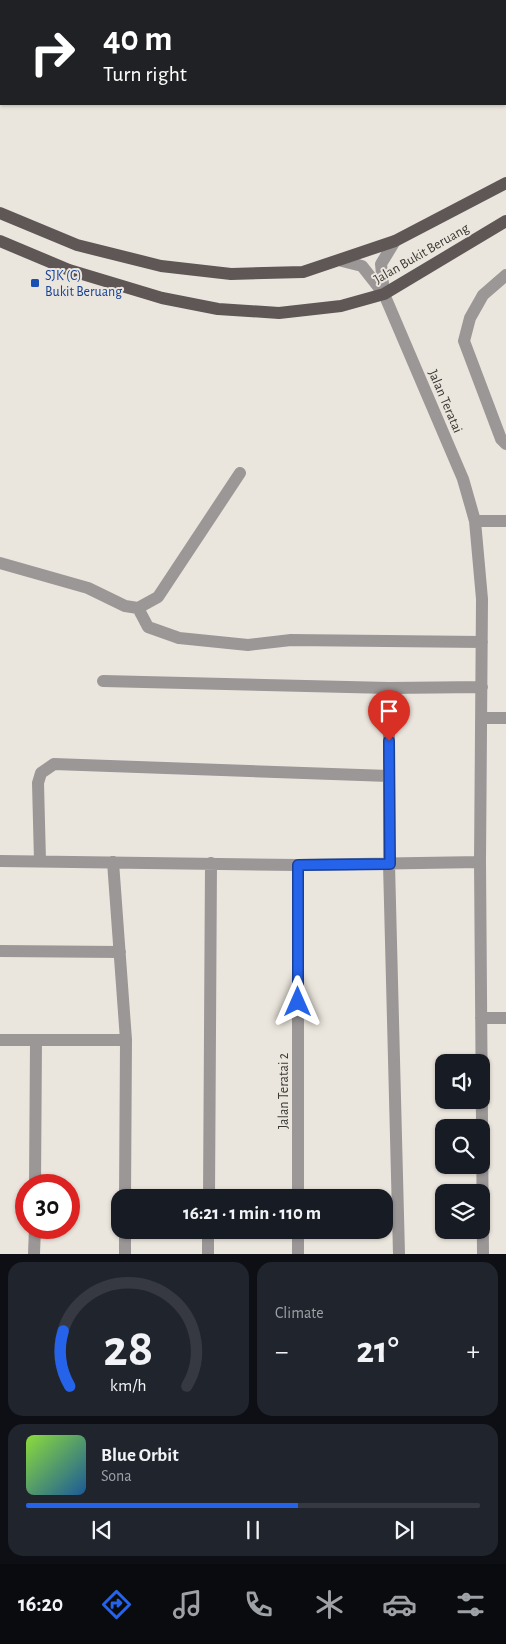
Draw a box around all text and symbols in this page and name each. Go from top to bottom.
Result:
icon: right [20,20,85,85]
text: 40 m [103,22,172,57]
text: Turn right [103,63,187,85]
street label: Jalan Bukit Beruang [372,221,471,287]
place label: SJK (C) Bukit Beruang [45,269,122,299]
marker: SJK (C) Bukit Beruang [29,277,41,289]
street label: Jalan Teratai [425,368,465,435]
pin [368,690,410,741]
icon: arrive [375,697,403,725]
position arrow [271,975,323,1027]
street label: Jalan Teratai 2 [277,1053,291,1129]
map controls [435,1054,490,1239]
button: sound [435,1054,490,1109]
button: search [435,1119,490,1174]
speed limit sign: 30 [15,1174,80,1239]
button: layers [435,1184,490,1239]
text: 16:21 · 1 min · 110 m [183,1204,321,1223]
text: Climate [275,1305,324,1321]
text: 28 [103,1323,154,1375]
text: 21° [356,1332,399,1370]
text: − [275,1338,288,1366]
text: + [467,1338,480,1366]
text: km/h [110,1377,147,1395]
text: Blue Orbit [101,1446,179,1465]
text: Sona [101,1468,132,1484]
icon: previous [88,1516,116,1544]
icon: pause [239,1516,267,1544]
icon: next [390,1516,418,1544]
icon: directions [99,1587,134,1622]
icon: music [170,1587,205,1622]
icon: phone [241,1587,276,1622]
icon: climate [312,1587,347,1622]
icon: car [382,1587,417,1622]
icon: filters [453,1587,488,1622]
text: 16:20 [18,1593,63,1615]

